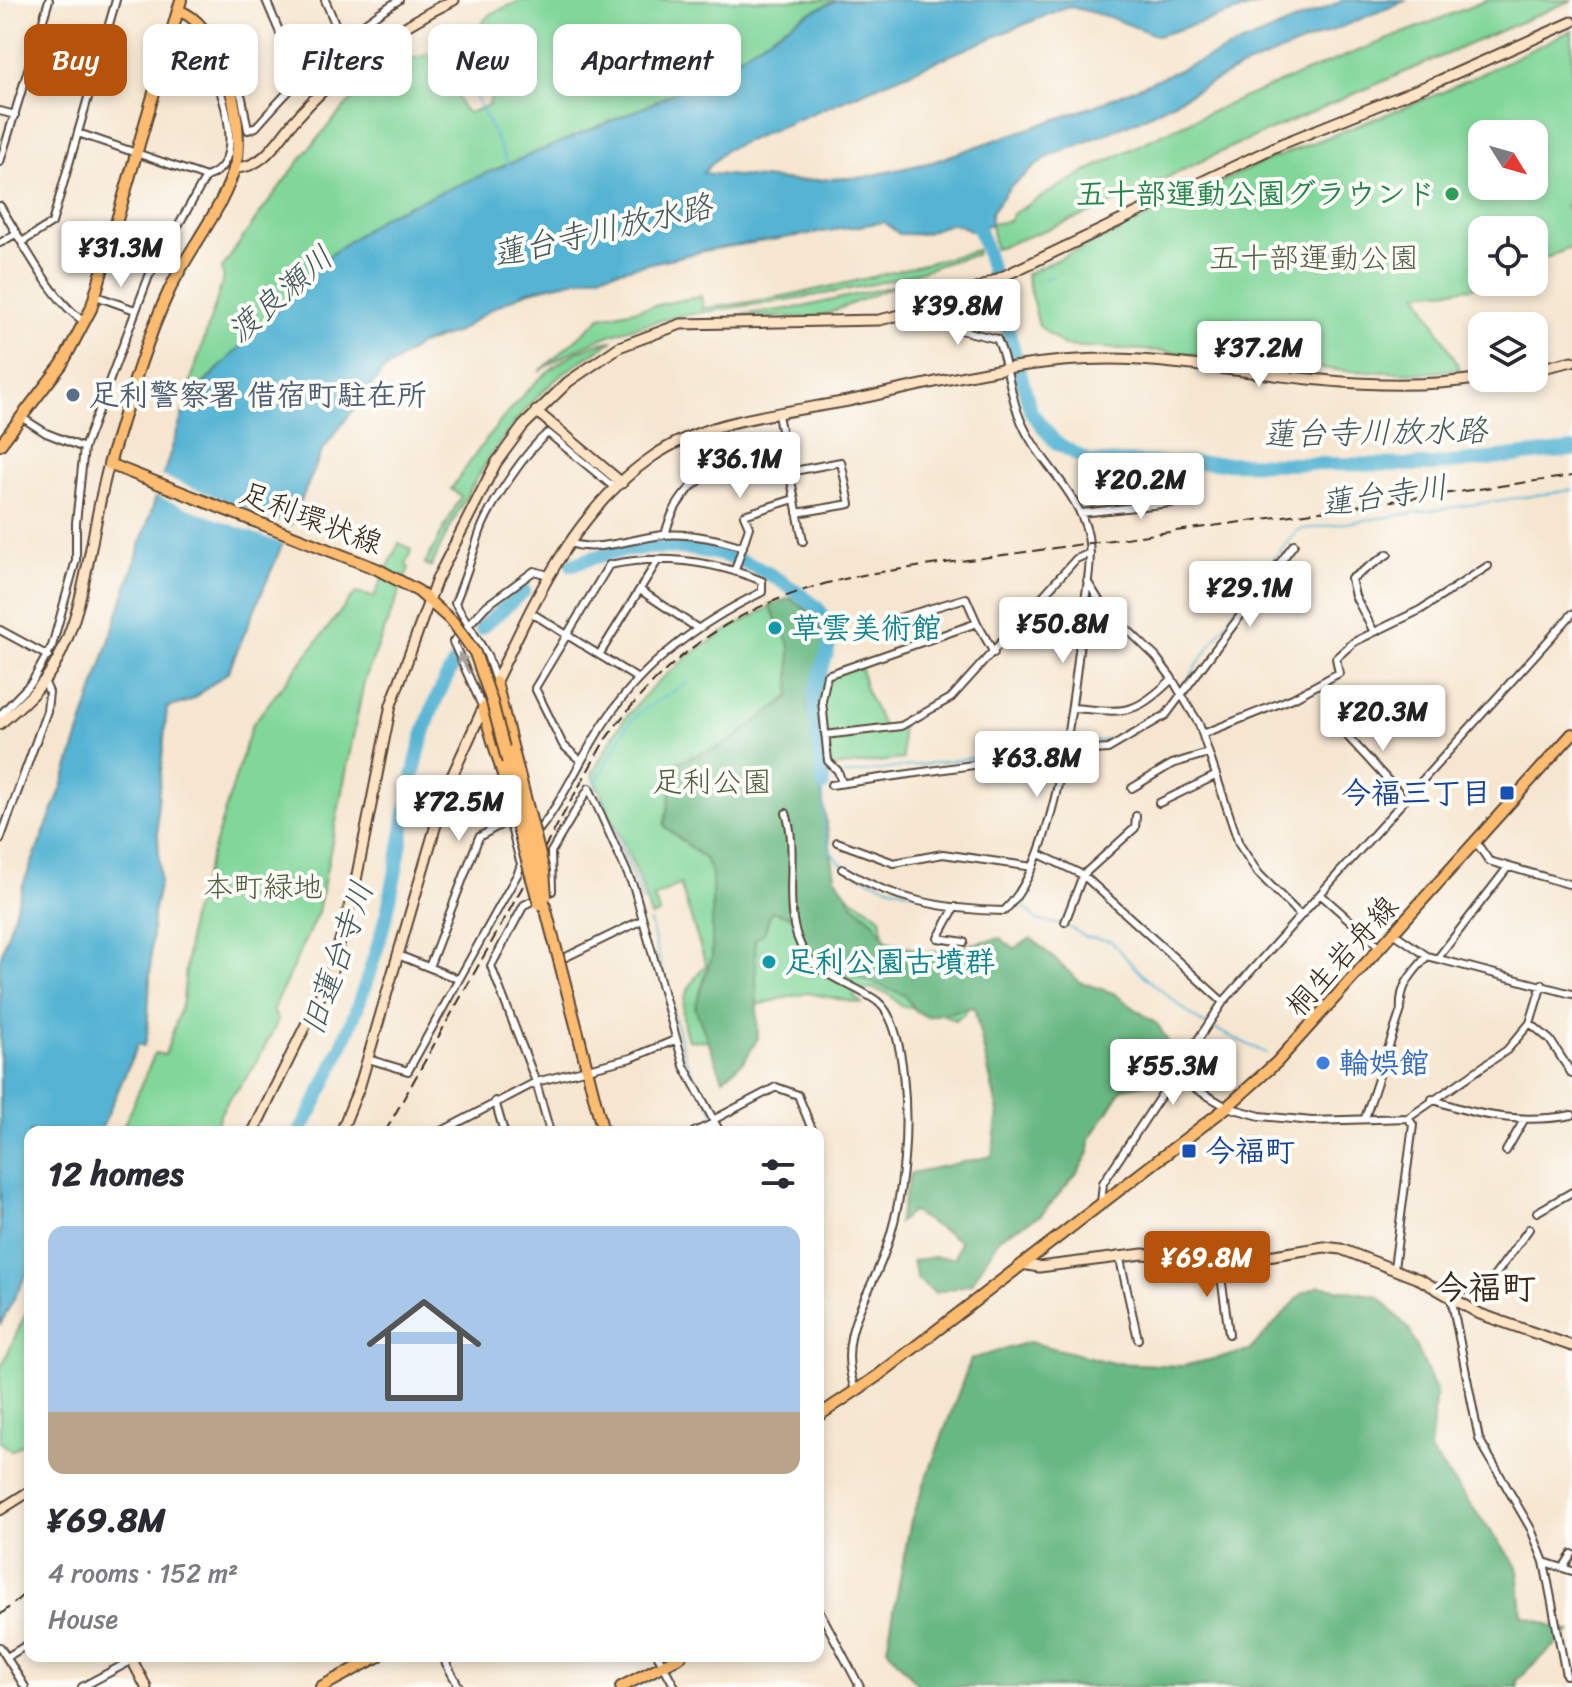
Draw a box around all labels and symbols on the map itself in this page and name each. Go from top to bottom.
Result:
north arrow [1468,120,1548,200]
place label: 五十部運動公園グラウンド [1076,167,1436,221]
water label: 蓮台寺川放水路 [487,177,720,283]
marker: 五十部運動公園グラウンド [1443,185,1461,203]
pin: ¥31.3M [56,221,186,289]
water label: 渡良瀬川 [213,231,347,358]
park label: 五十部運動公園 [1209,231,1419,285]
pin: ¥39.8M [893,279,1023,347]
pin: ¥37.2M [1194,321,1324,389]
place label: 足利警察署 借宿町駐在所 [89,368,427,422]
marker: 足利警察署 借宿町駐在所 [64,386,82,404]
water label: 蓮台寺川放水路 [1263,402,1489,463]
pin: ¥36.1M [675,432,805,500]
pin: ¥20.2M [1076,453,1206,521]
water label: 蓮台寺川 [1317,458,1451,533]
street label: 足利環状線 [231,466,391,570]
pin: ¥29.1M [1185,561,1315,629]
pin: ¥50.8M [998,597,1128,665]
place label: 草雲美術館 [791,601,941,655]
marker: 草雲美術館 [766,619,784,637]
one-way arrow [458,652,471,675]
pin: ¥20.3M [1318,685,1448,753]
pin: ¥63.8M [972,731,1102,799]
park label: 足利公園 [652,755,772,809]
place label: 今福三丁目 [1341,766,1491,820]
pin: ¥72.5M [394,775,524,843]
marker: 今福三丁目 [1498,784,1516,802]
park label: 本町緑地 [203,860,323,914]
water label: 旧蓮台寺川 [284,873,390,1043]
street label: 桐生岩舟線 [1272,882,1412,1030]
place label: 足利公園古墳群 [785,935,995,989]
marker: 足利公園古墳群 [760,953,778,971]
place label: 輪娯館 [1339,1036,1429,1090]
pin: ¥55.3M [1108,1039,1238,1107]
marker: 輪娯館 [1314,1054,1332,1072]
place label: 今福町 [1205,1124,1295,1178]
marker: 今福町 [1180,1142,1198,1160]
pin: ¥69.8M [1142,1231,1272,1299]
district label: 今福町 [1434,1258,1536,1318]

